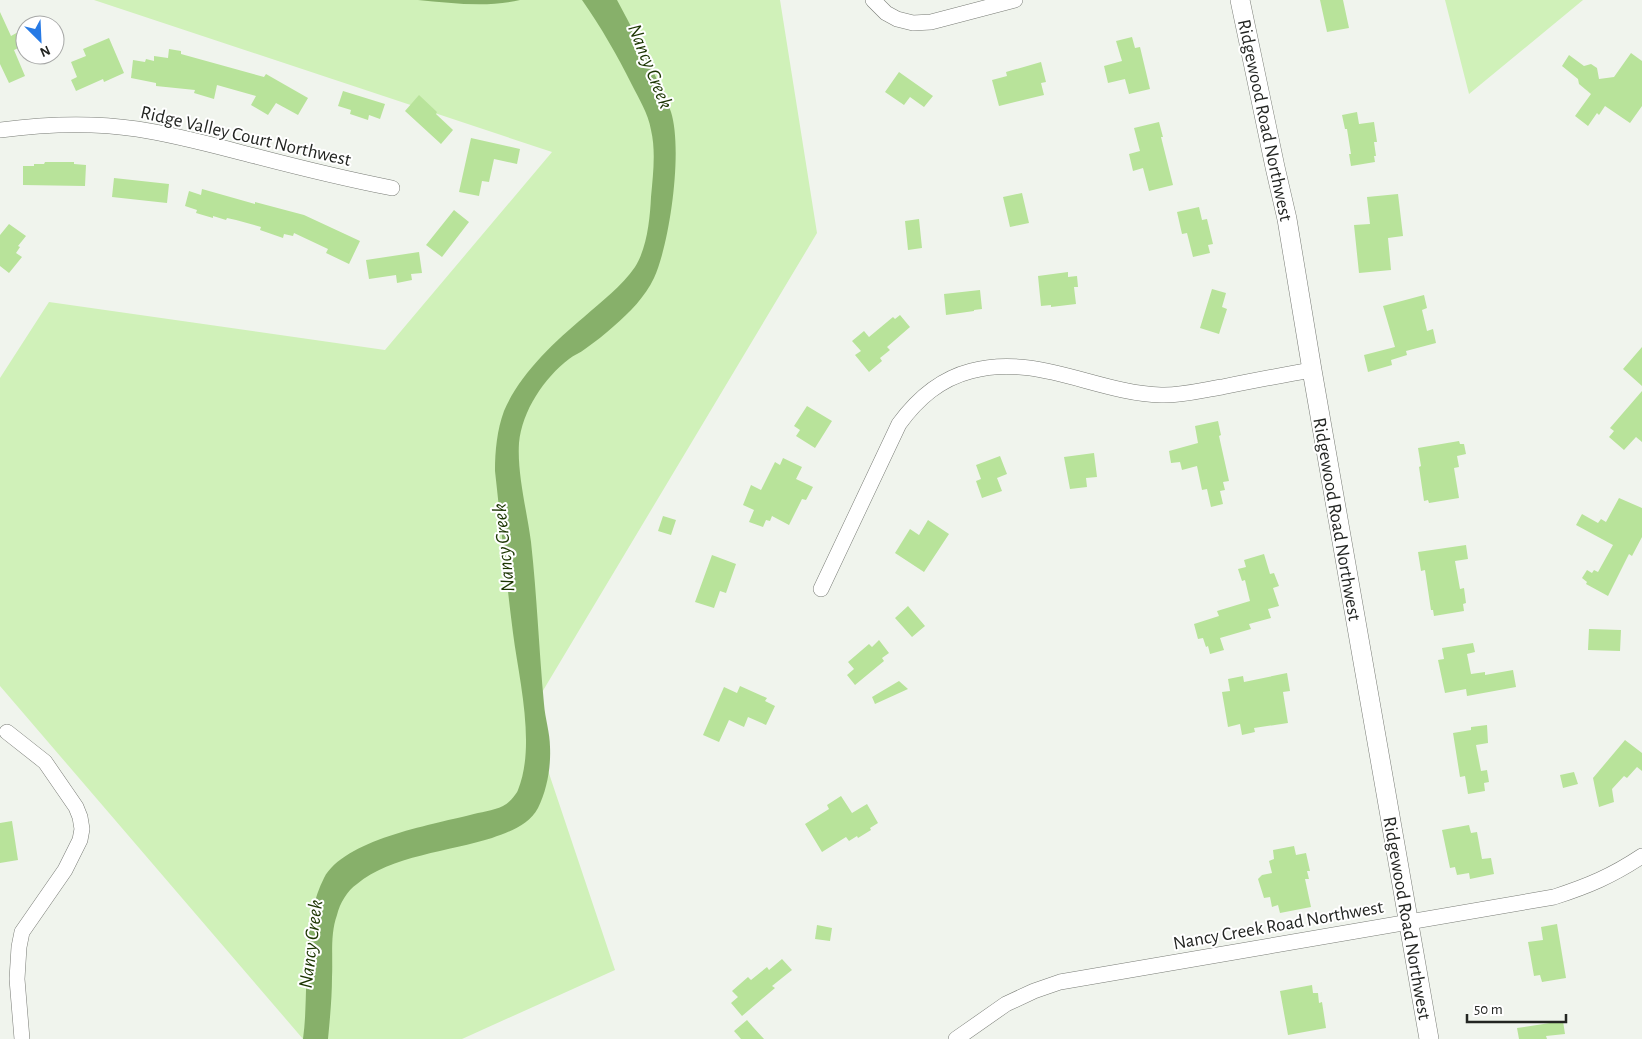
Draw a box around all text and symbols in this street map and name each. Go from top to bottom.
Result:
north arrow [15,15,65,65]
street label: Ridgewood Road Northwest [1234,18,1295,223]
water label: Nancy Creek [624,21,676,111]
text: N [38,43,52,59]
street label: Ridge Valley Court Northwest [139,103,353,170]
street label: Ridgewood Road Northwest [1309,416,1364,622]
water label: Nancy Creek [489,503,519,593]
street label: Ridgewood Road Northwest [1379,815,1434,1021]
street label: Nancy Creek Road Northwest [1172,898,1385,953]
water label: Nancy Creek [296,899,326,990]
scale bar [1467,992,1566,1024]
text: 50 m [1474,1002,1503,1017]

